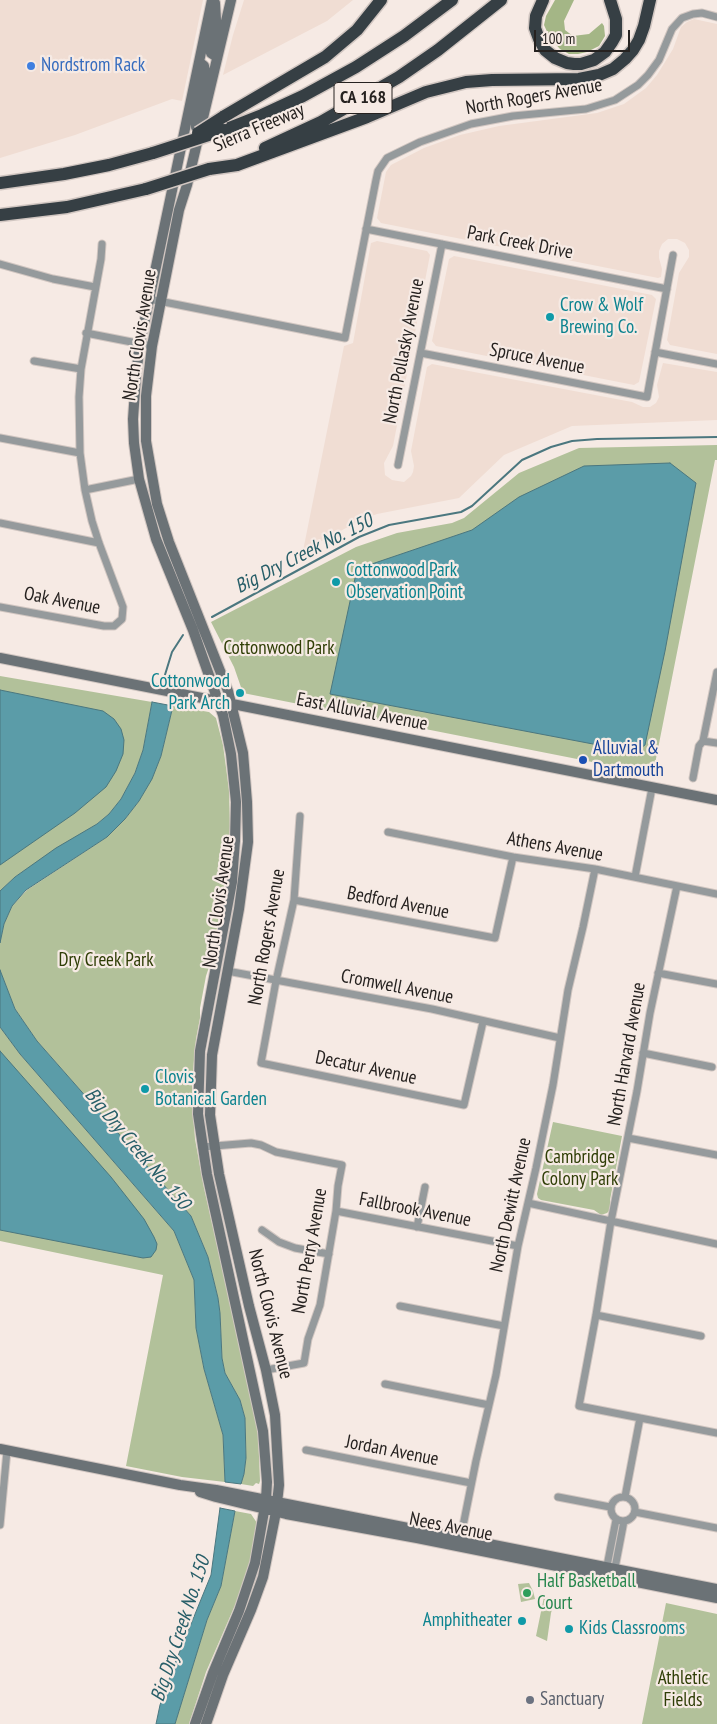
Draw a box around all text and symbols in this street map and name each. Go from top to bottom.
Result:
scale bar [537,20,633,52]
text: 100 m [542,29,575,48]
place label: Nordstrom Rack [41,55,145,77]
marker: Nordstrom Rack [25,60,37,72]
street label: North Rogers Avenue [464,74,604,120]
road number: CA 168 [334,82,392,114]
street label: Sierra Freeway [210,99,308,157]
street label: Park Creek Drive [465,222,575,264]
street label: North Clovis Avenue [118,268,162,402]
street label: North Pollasky Avenue [379,276,429,426]
place label: Crow & Wolf Brewing Co. [560,295,643,339]
marker: Crow & Wolf Brewing Co. [544,311,556,323]
street label: Spruce Avenue [488,339,586,379]
water label: Big Dry Creek No. 150 [231,509,377,599]
place label: Cottonwood Park Observation Point [346,560,463,604]
marker: Cottonwood Park Observation Point [330,576,342,588]
street label: Oak Avenue [22,582,102,620]
park label: Cottonwood Park [223,638,335,660]
place label: Cottonwood Park Arch [151,671,230,715]
marker: Cottonwood Park Arch [234,687,246,699]
street label: East Alluvial Avenue [294,688,430,736]
place label: Alluvial & Dartmouth [593,738,664,782]
marker: Alluvial & Dartmouth [577,754,589,766]
street label: Athens Avenue [505,827,605,867]
street label: North Clovis Avenue [198,835,240,969]
street label: North Rogers Avenue [244,867,290,1007]
street label: Bedford Avenue [345,882,451,924]
park label: Dry Creek Park [58,950,154,972]
street label: Cromwell Avenue [339,965,455,1009]
street label: North Harvard Avenue [603,981,651,1127]
street label: Decatur Avenue [313,1046,419,1090]
place label: Clovis Botanical Garden [155,1067,267,1111]
water label: Big Dry Creek No. 150 [79,1083,195,1215]
marker: Clovis Botanical Garden [139,1083,151,1095]
street label: North Dewitt Avenue [486,1136,536,1274]
park label: Cambridge Colony Park [542,1147,618,1191]
street label: North Perry Avenue [288,1186,332,1316]
street label: Fallbrook Avenue [357,1188,473,1232]
street label: North Clovis Avenue [243,1247,297,1381]
street label: Jordan Avenue [344,1431,440,1471]
street label: Nees Avenue [407,1508,495,1546]
water label: Big Dry Creek No. 150 [146,1553,216,1705]
place label: Half Basketball Court [537,1571,636,1615]
marker: Half Basketball Court [521,1587,533,1599]
place label: Amphitheater [423,1610,512,1632]
marker: Amphitheater [516,1615,528,1627]
place label: Kids Classrooms [579,1618,685,1640]
marker: Kids Classrooms [563,1623,575,1635]
park label: Athletic Fields [658,1668,708,1712]
place label: Sanctuary [540,1689,604,1711]
marker: Sanctuary [524,1694,536,1706]

